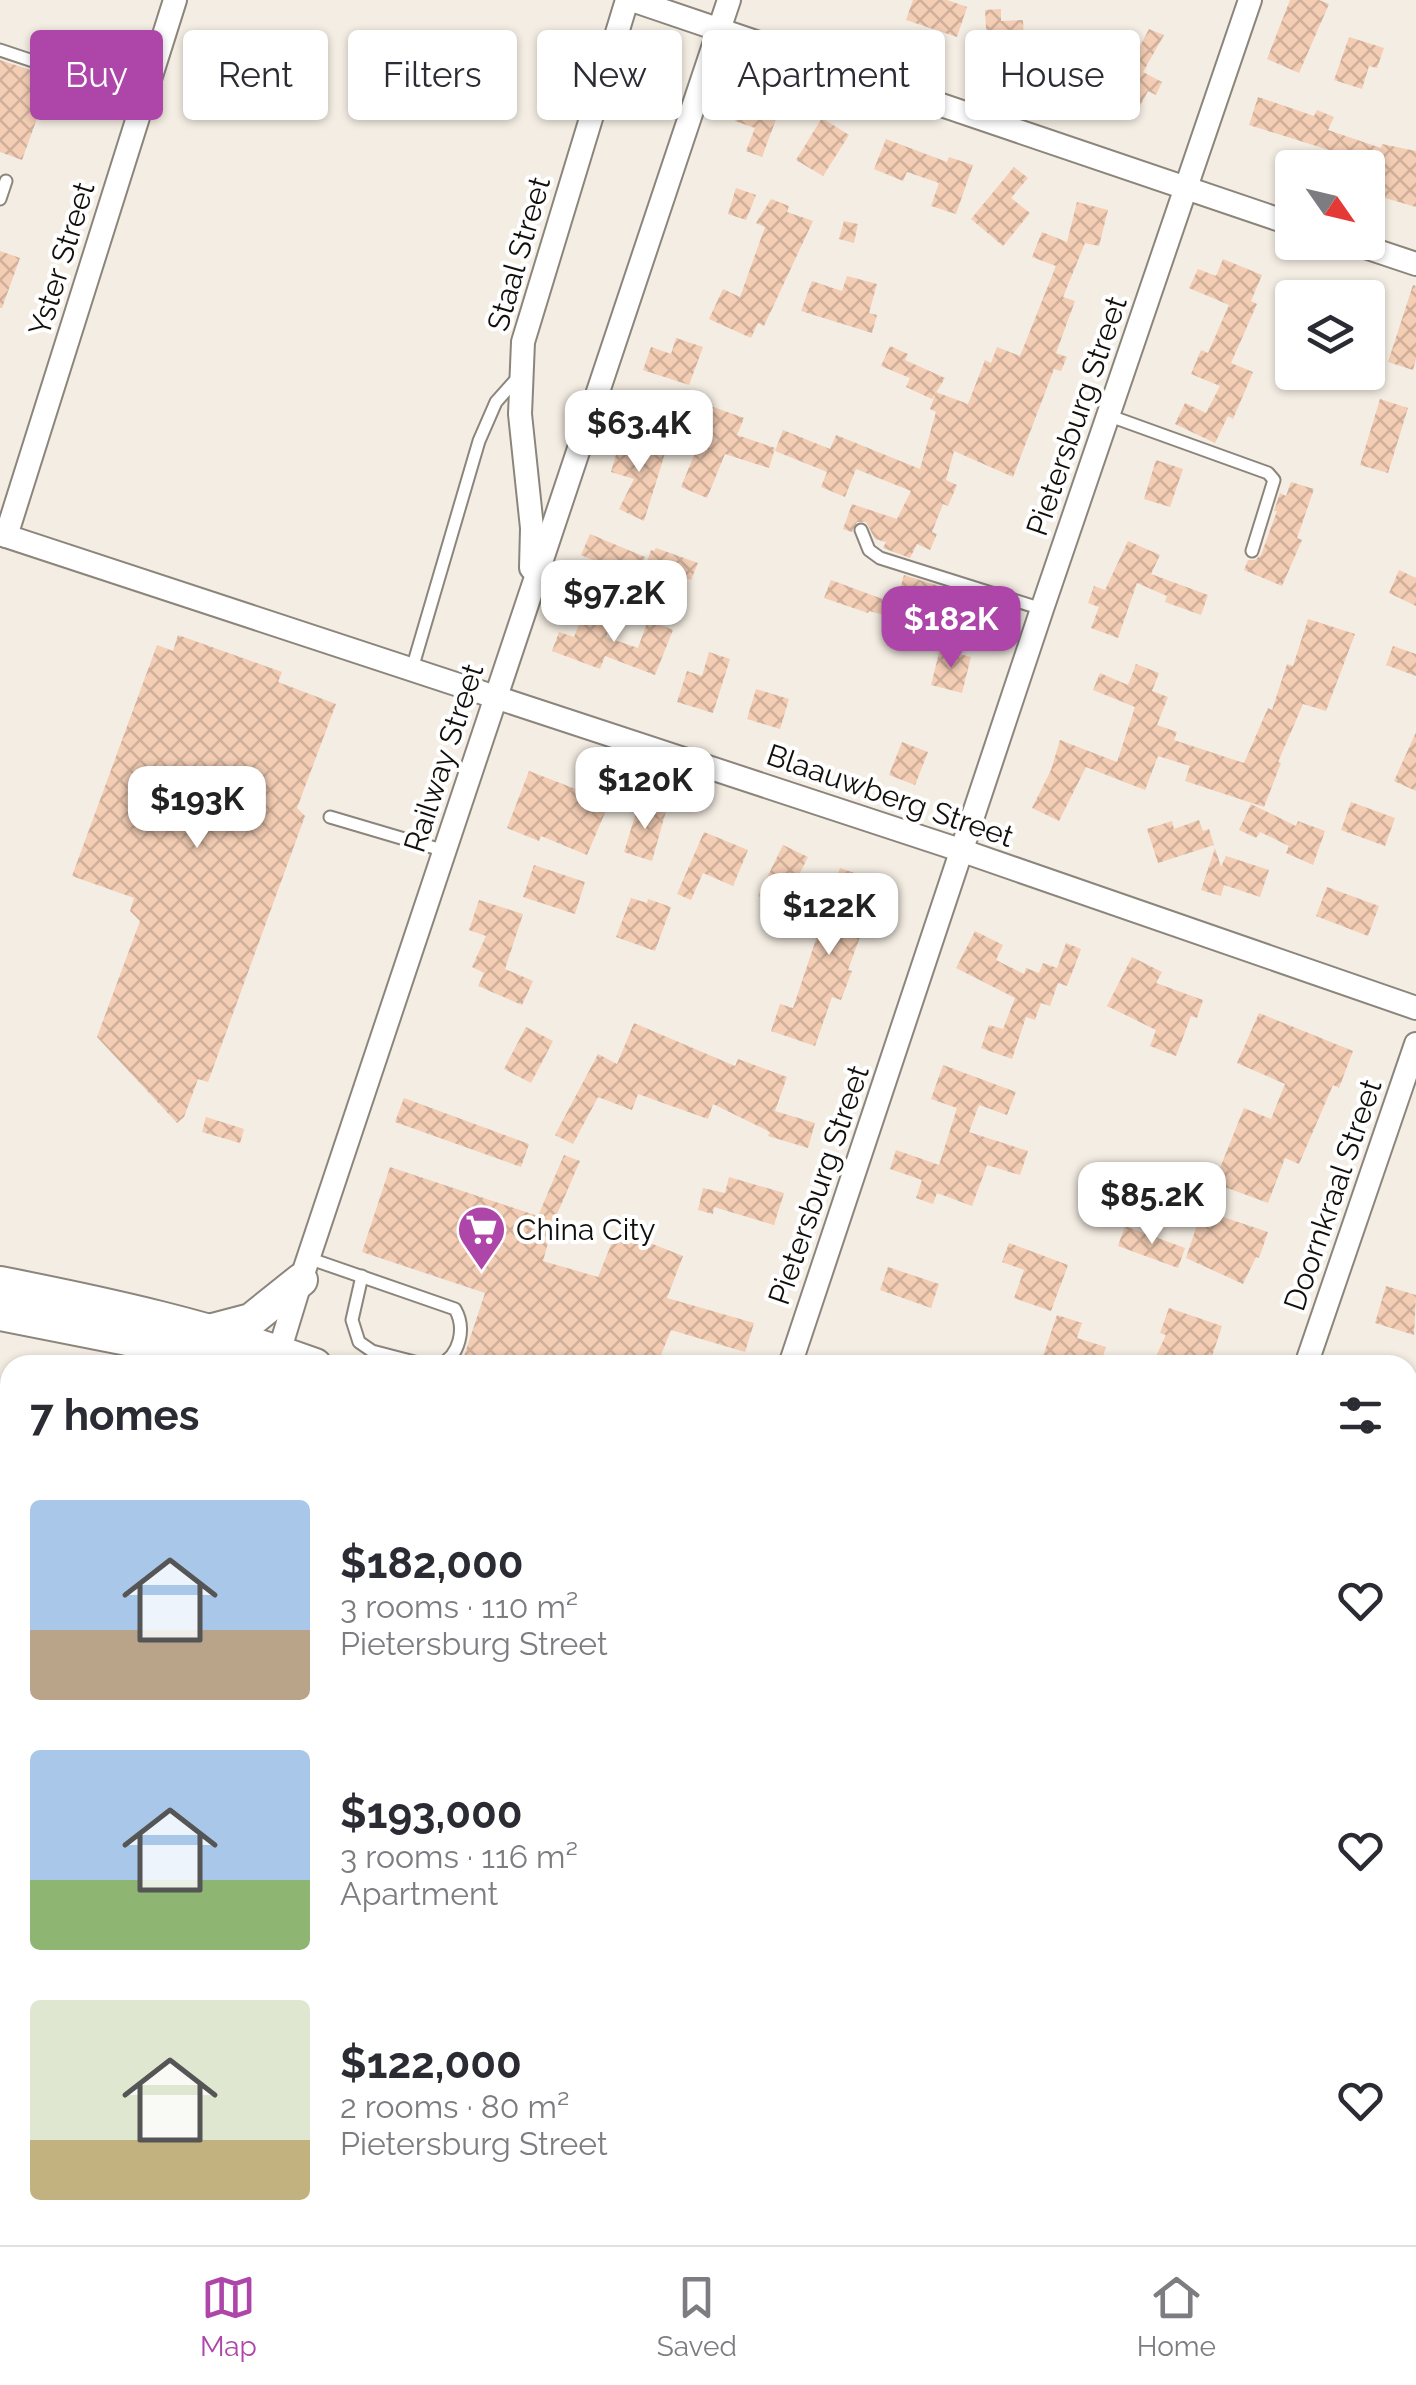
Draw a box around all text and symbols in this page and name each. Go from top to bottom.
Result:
chip: Buy [30,30,163,120]
chip: Rent [183,30,328,120]
chip: Filters [348,30,517,120]
chip: New [537,30,682,120]
chip: Apartment [702,30,945,120]
chip: House [965,30,1140,120]
north arrow [1275,150,1385,260]
map controls [1275,150,1385,390]
street label: Staal Street [480,173,557,335]
street label: Yster Street [22,178,102,340]
button: layers [1275,280,1385,390]
street label: Pietersburg Street [1019,292,1134,540]
pin: $63.4K [558,390,720,475]
text: $63.4K [587,404,691,441]
pin: $97.2K [533,560,695,645]
text: $97.2K [563,574,665,611]
pin: $182K [881,586,1021,671]
text: $182K [904,600,998,637]
street label: Railway Street [397,659,490,856]
street label: Blaauwberg Street [762,737,1018,854]
pin: $120K [575,747,715,832]
text: $120K [597,761,693,798]
pin: $193K [127,766,267,851]
text: $193K [150,780,244,817]
pin: $122K [759,873,899,958]
text: $122K [782,887,876,924]
street label: Pietersburg Street [761,1061,876,1309]
street label: Doornkraal Street [1277,1075,1389,1315]
pin: $85.2K [1071,1162,1233,1247]
text: $85.2K [1100,1176,1204,1213]
supermarket icon: China City [455,1204,507,1272]
place label: China City [516,1212,656,1247]
icon: filters [1333,1388,1388,1443]
text: 7 homes [30,1391,199,1440]
text: $182,000 [340,1539,524,1588]
icon: home [110,1540,230,1660]
icon: heart [1333,1573,1388,1628]
text: 3 rooms · 110 m² [340,1588,578,1625]
text: Pietersburg Street [340,1625,608,1662]
text: $193,000 [340,1789,523,1838]
icon: home [110,1790,230,1910]
icon: heart [1333,1823,1388,1878]
text: 3 rooms · 116 m² [340,1838,578,1875]
text: Apartment [340,1875,498,1912]
text: $122,000 [340,2039,522,2088]
icon: home [110,2040,230,2160]
icon: heart [1333,2073,1388,2128]
text: 2 rooms · 80 m² [340,2088,569,2125]
text: Pietersburg Street [340,2125,608,2162]
tab: Map [200,2270,257,2363]
tab: Saved [657,2270,737,2363]
tab: Home [1137,2270,1216,2363]

